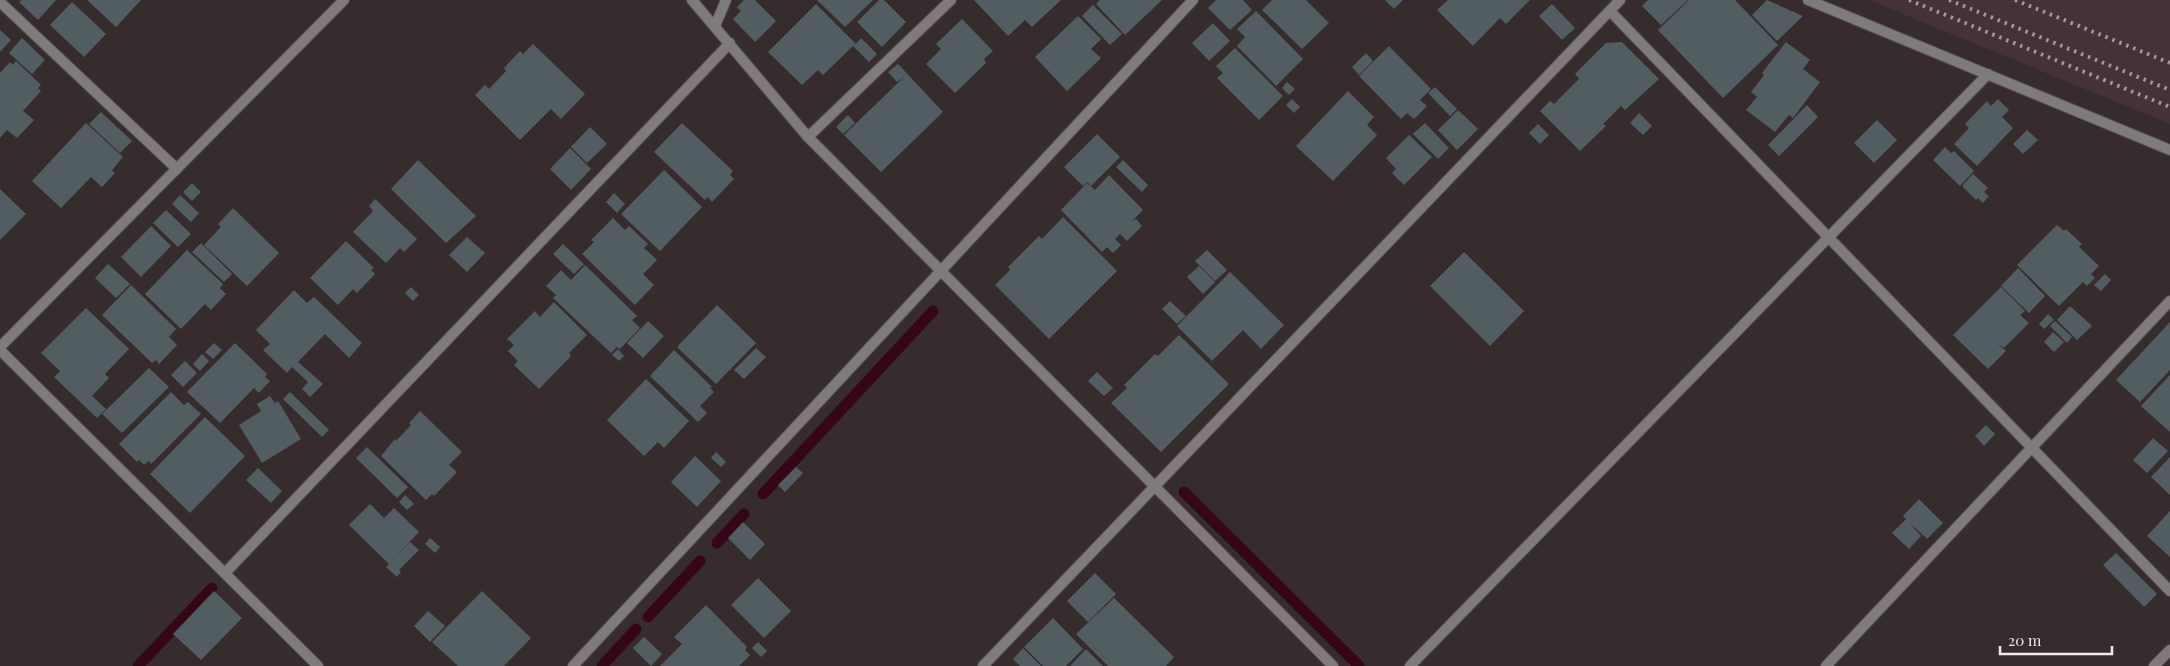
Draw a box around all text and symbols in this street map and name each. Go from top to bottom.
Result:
scale bar [2000,624,2112,656]
text: 20 m [2008,630,2042,650]

